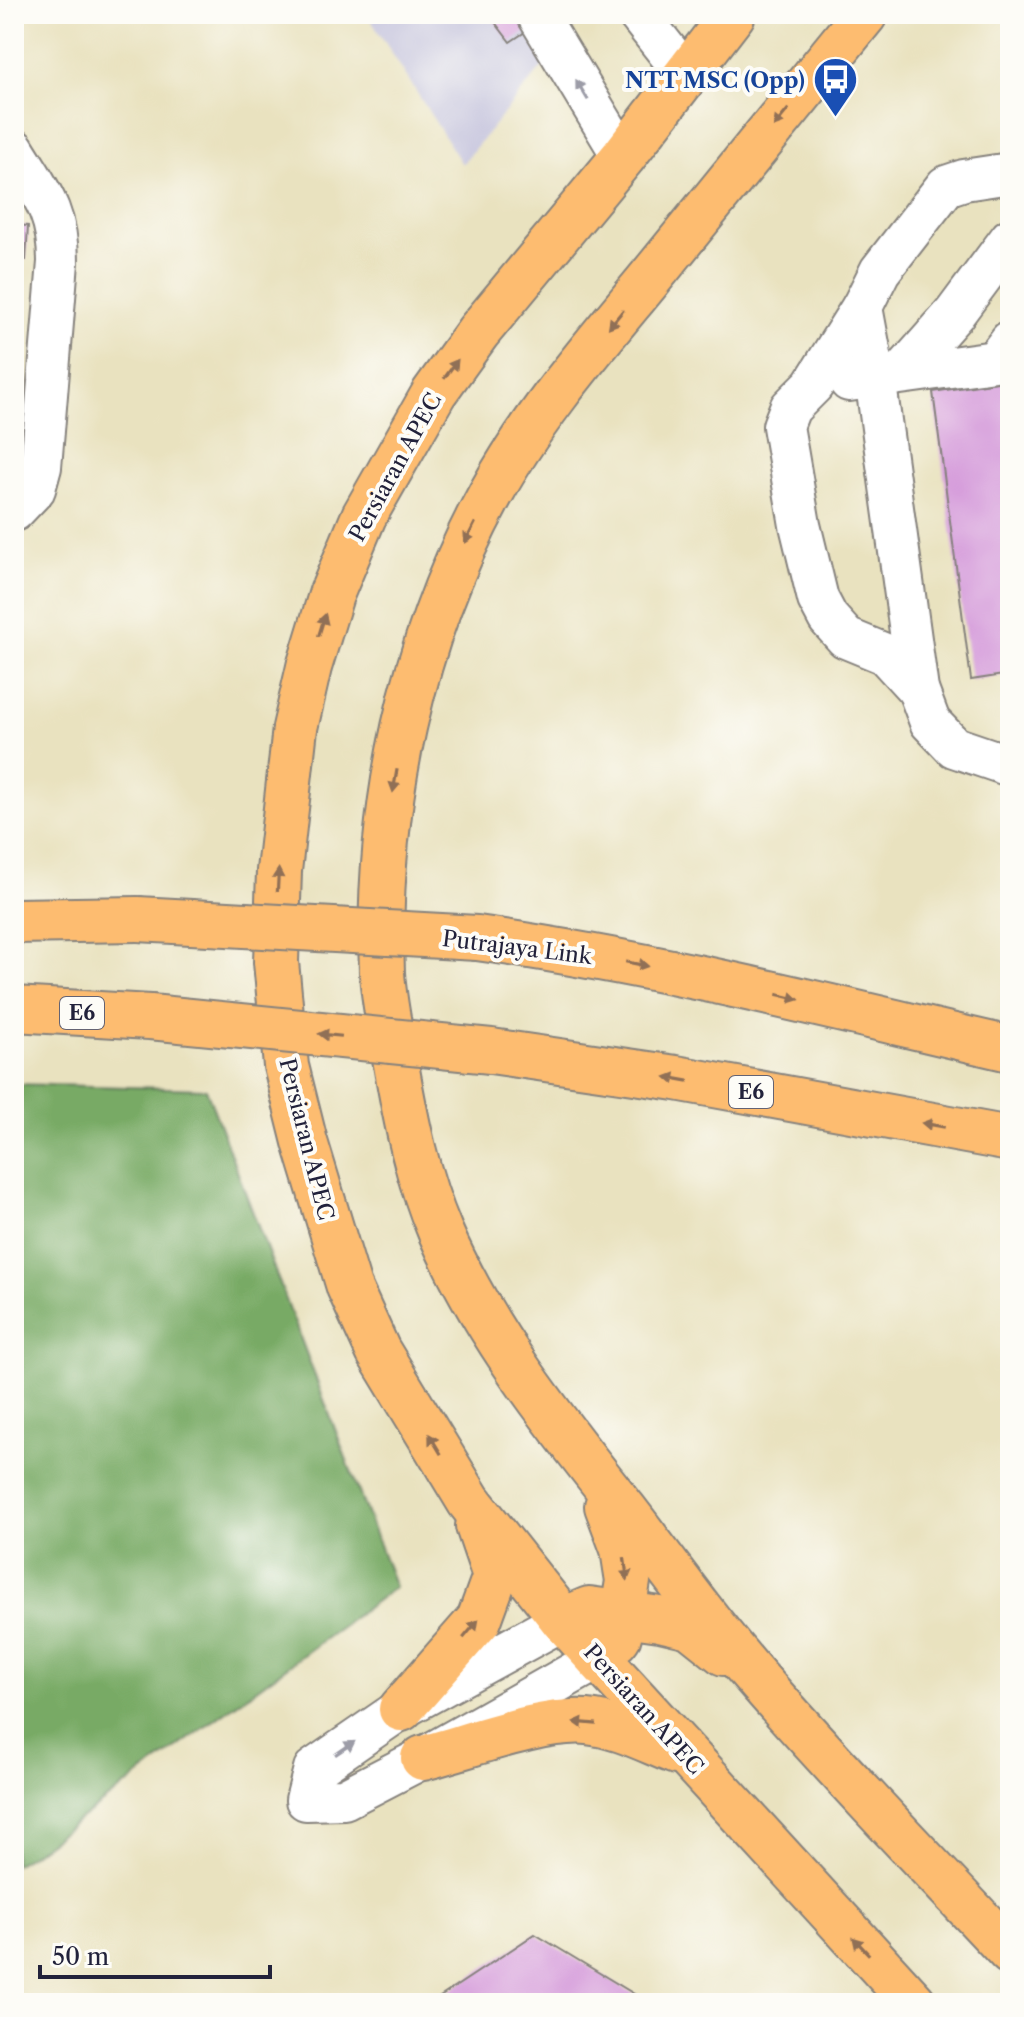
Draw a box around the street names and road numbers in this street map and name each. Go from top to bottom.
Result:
street label: Persiaran APEC [343,388,447,546]
street label: Putrajaya Link [441,925,594,970]
road number: E6 [60,997,104,1029]
street label: Persiaran APEC [273,1055,340,1223]
road number: E6 [729,1076,773,1108]
street label: Persiaran APEC [578,1639,709,1780]

